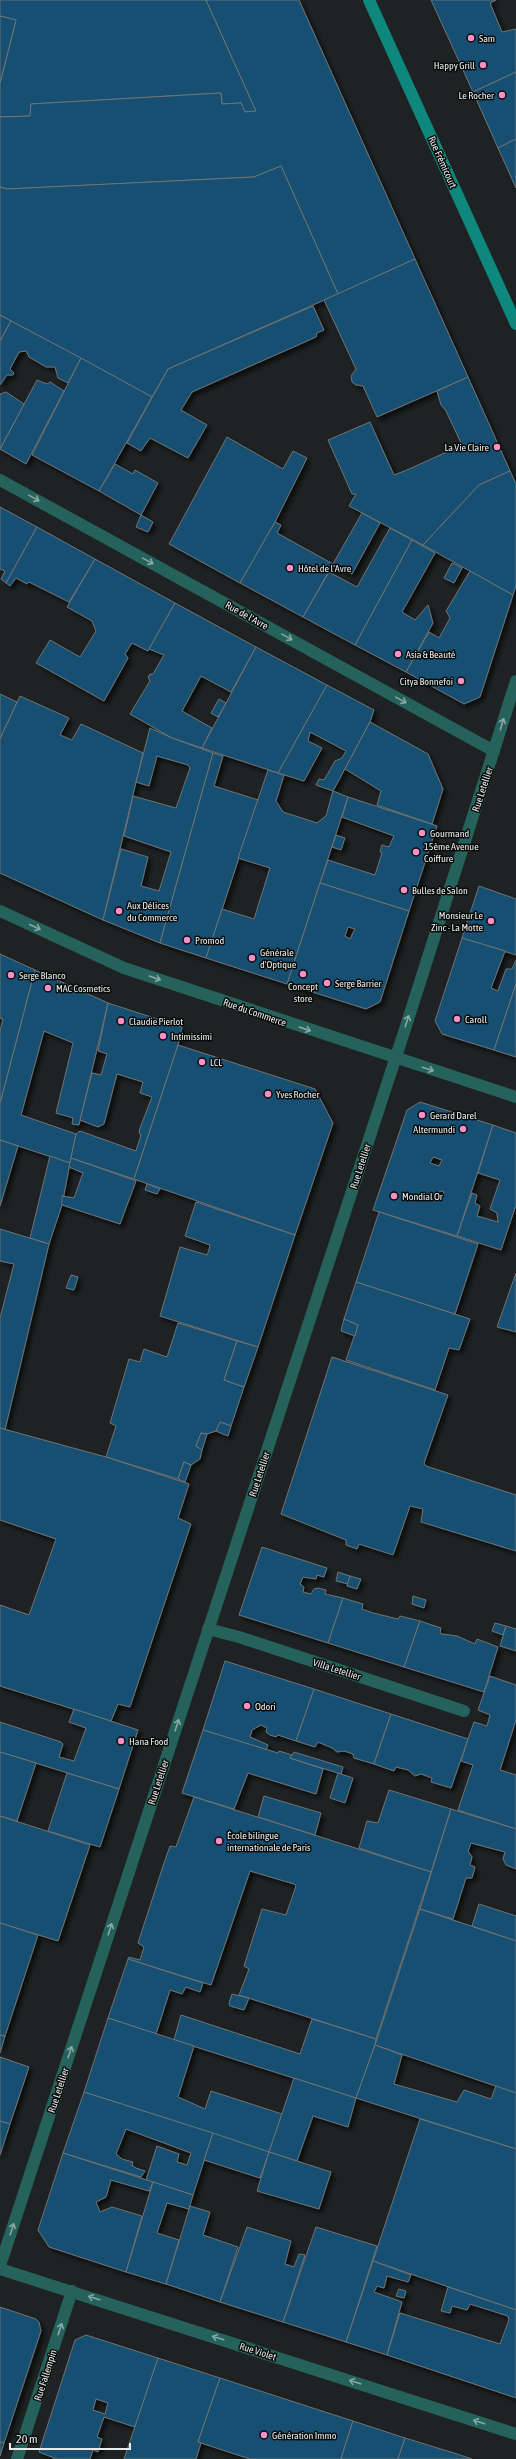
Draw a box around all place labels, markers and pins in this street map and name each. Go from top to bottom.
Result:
marker: Sam [466,33,476,43]
place label: Sam [479,33,495,44]
place label: Happy Grill [434,60,475,71]
marker: Happy Grill [478,60,488,70]
place label: Le Rocher [458,90,495,101]
marker: Le Rocher [497,90,507,100]
place label: La Vie Claire [444,442,489,453]
marker: La Vie Claire [492,442,502,452]
marker: Hôtel de l'Avre [285,563,295,573]
place label: Hôtel de l'Avre [298,563,352,574]
marker: Asia & Beauté [393,649,403,659]
place label: Asia & Beauté [406,649,456,660]
place label: Citya Bonnefoi [400,676,453,687]
marker: Citya Bonnefoi [456,676,466,686]
marker: Gourmand [417,828,427,838]
place label: Gourmand [430,828,469,839]
place label: 15ème Avenue Coiffure [424,841,479,864]
marker: 15ème Avenue Coiffure [411,847,421,857]
marker: Bulles de Salon [399,885,409,895]
place label: Bulles de Salon [412,885,468,896]
place label: Aux Délices du Commerce [127,900,178,923]
marker: Aux Délices du Commerce [114,906,124,916]
place label: Monsieur Le Zinc - La Motte [431,910,483,933]
marker: Monsieur Le Zinc - La Motte [486,916,496,926]
marker: Promod [182,935,192,945]
place label: Promod [195,935,224,946]
place label: Générale d'Optique [260,947,297,970]
marker: Générale d'Optique [247,953,257,963]
marker: Concept store [298,969,308,979]
marker: Serge Blanco [6,970,16,980]
place label: Serge Blanco [19,970,66,981]
marker: Serge Barrier [322,978,332,988]
place label: Serge Barrier [335,978,383,989]
place label: Concept store [288,981,318,1004]
marker: MAC Cosmetics [43,983,53,993]
place label: MAC Cosmetics [56,983,111,994]
marker: Caroll [452,1014,462,1024]
place label: Caroll [465,1014,487,1025]
marker: Claudie Pierlot [116,1016,126,1026]
place label: Claudie Pierlot [129,1016,183,1027]
marker: Intimissimi [158,1031,168,1041]
place label: Intimissimi [171,1031,212,1042]
marker: LCL [197,1057,207,1067]
place label: LCL [210,1057,222,1068]
marker: Yves Rocher [263,1089,273,1099]
place label: Yves Rocher [276,1089,320,1100]
marker: Gerard Darel [417,1110,427,1120]
place label: Gerard Darel [430,1110,477,1121]
place label: Altermundi [413,1124,455,1135]
marker: Altermundi [458,1124,468,1134]
marker: Mondial Or [389,1191,399,1201]
place label: Mondial Or [402,1191,444,1202]
marker: Odori [242,1701,252,1711]
place label: Odori [255,1701,276,1712]
marker: Hana Food [116,1736,126,1746]
place label: Hana Food [129,1736,169,1747]
place label: École bilingue internationale de Paris [227,1830,311,1853]
marker: École bilingue internationale de Paris [214,1836,224,1846]
marker: Génération Immo [259,2430,269,2440]
place label: Génération Immo [272,2430,337,2441]

